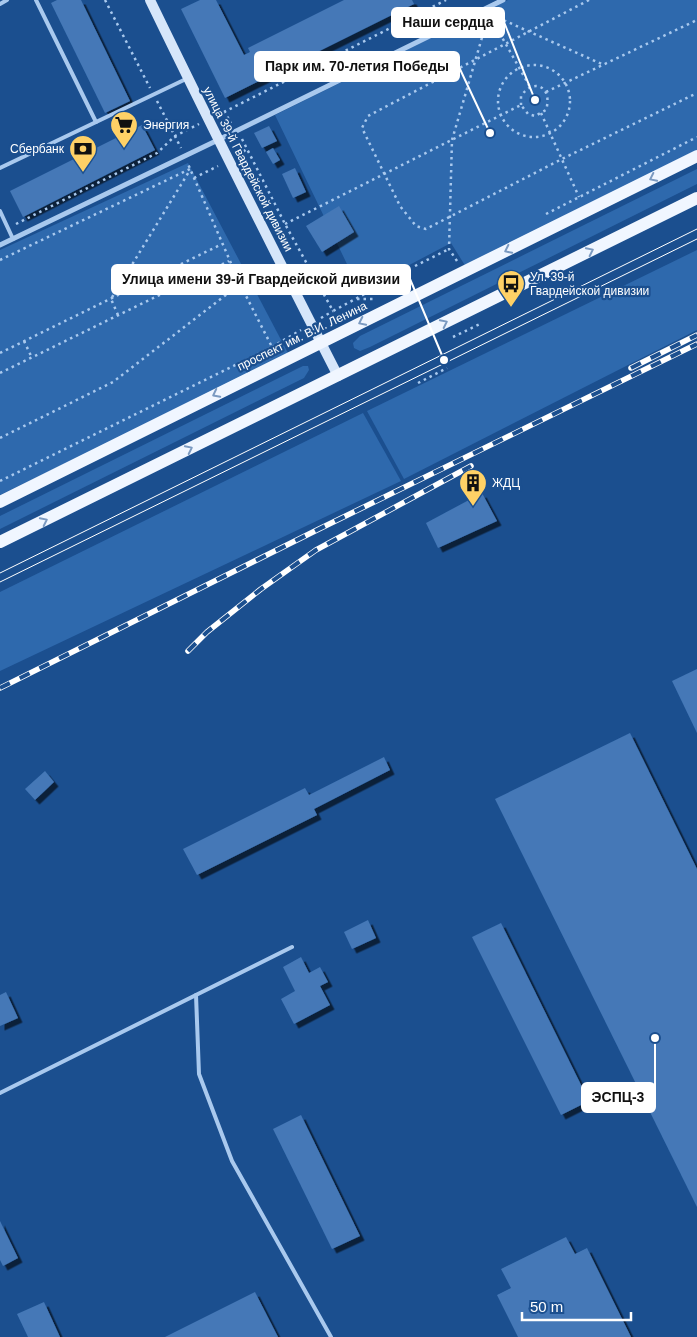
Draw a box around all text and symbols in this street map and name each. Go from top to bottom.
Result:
callout: Наши сердца [392,8,504,37]
text: Наши сердца [402,14,494,30]
callout: Парк им. 70-летия Победы [255,52,459,81]
text: Парк им. 70-летия Победы [265,58,449,74]
street label: улица 39-й Гвардейской дивизии [200,84,296,254]
supermarket icon: Энергия [109,110,139,149]
place label: Энергия [143,118,189,132]
bank icon: Сбербанк [68,134,98,173]
place label: Сбербанк [10,142,65,156]
one-way arrow [649,171,658,182]
one-way arrow [504,244,513,254]
one-way arrow [585,247,594,257]
callout: Улица имени 39-й Гвардейской дивизии [112,265,410,294]
bus stop icon: Ул. 39-й Гвардейской дивизии [496,269,526,308]
place label: Ул. 39-й Гвардейской дивизии [530,270,649,298]
text: Улица имени 39-й Гвардейской дивизии [122,271,400,287]
street label: проспект им. В.И. Ленина [235,298,369,374]
one-way arrow [358,316,367,326]
one-way arrow [439,319,448,329]
one-way arrow [213,388,222,398]
one-way arrow [184,445,193,455]
building icon: ЖДЦ [458,468,488,507]
place label: ЖДЦ [492,476,520,490]
one-way arrow [39,517,48,527]
callout: ЭСПЦ-3 [582,1083,655,1112]
text: ЭСПЦ-3 [592,1089,645,1105]
scale bar [522,1290,631,1322]
text: 50 m [530,1298,563,1315]

